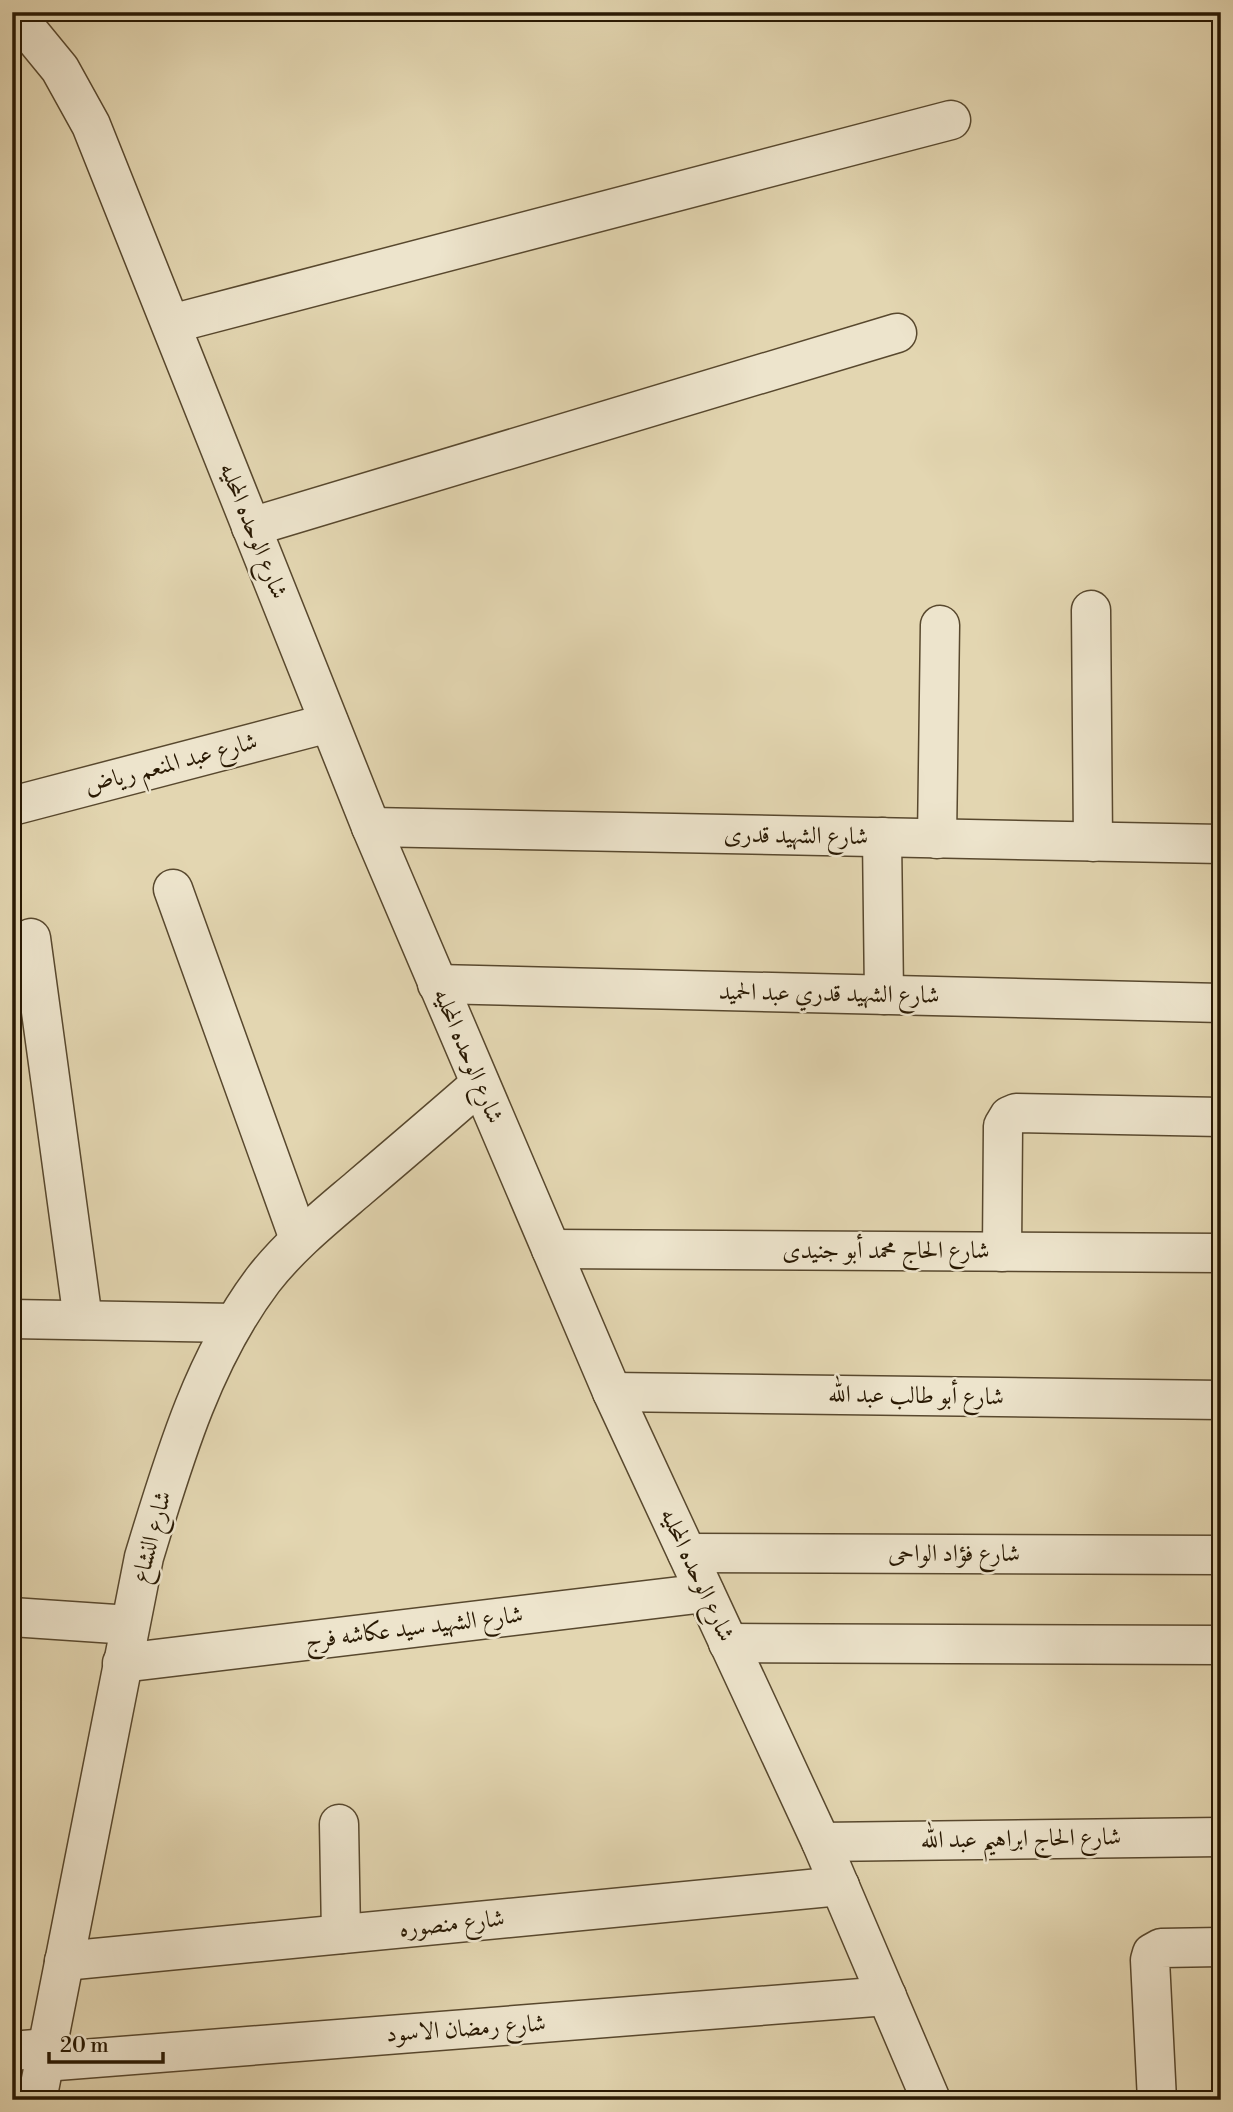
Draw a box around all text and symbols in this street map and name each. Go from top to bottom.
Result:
street label: شارع الوحده المحليه [208,459,294,605]
street label: شارع عبد المنعم رياض [81,727,262,807]
street label: شارع الشهيد قدرى [723,820,869,856]
street label: شارع الشهيد قدري عبد الحميد [718,977,940,1015]
street label: شارع الوحده المحليه [422,984,510,1130]
street label: شارع الحاج محمد أبو جنيدى [782,1233,990,1271]
street label: شارع أبو طالب عبد الله [828,1374,1004,1417]
street label: شارع النشاع [125,1488,183,1587]
street label: شارع الوحده المحليه [649,1503,741,1648]
street label: شارع فؤاد الواحى [888,1539,1020,1573]
street label: شارع الشهيد سيد عكاشه فرج [303,1600,525,1661]
street label: شارع الحاج ابراهيم عبد الله [920,1817,1122,1864]
street label: شارع منصوره [398,1904,507,1948]
street label: شارع رمضان الاسود [385,2008,547,2054]
scale bar [49,2021,163,2065]
text: 20 m [60,2033,109,2059]

